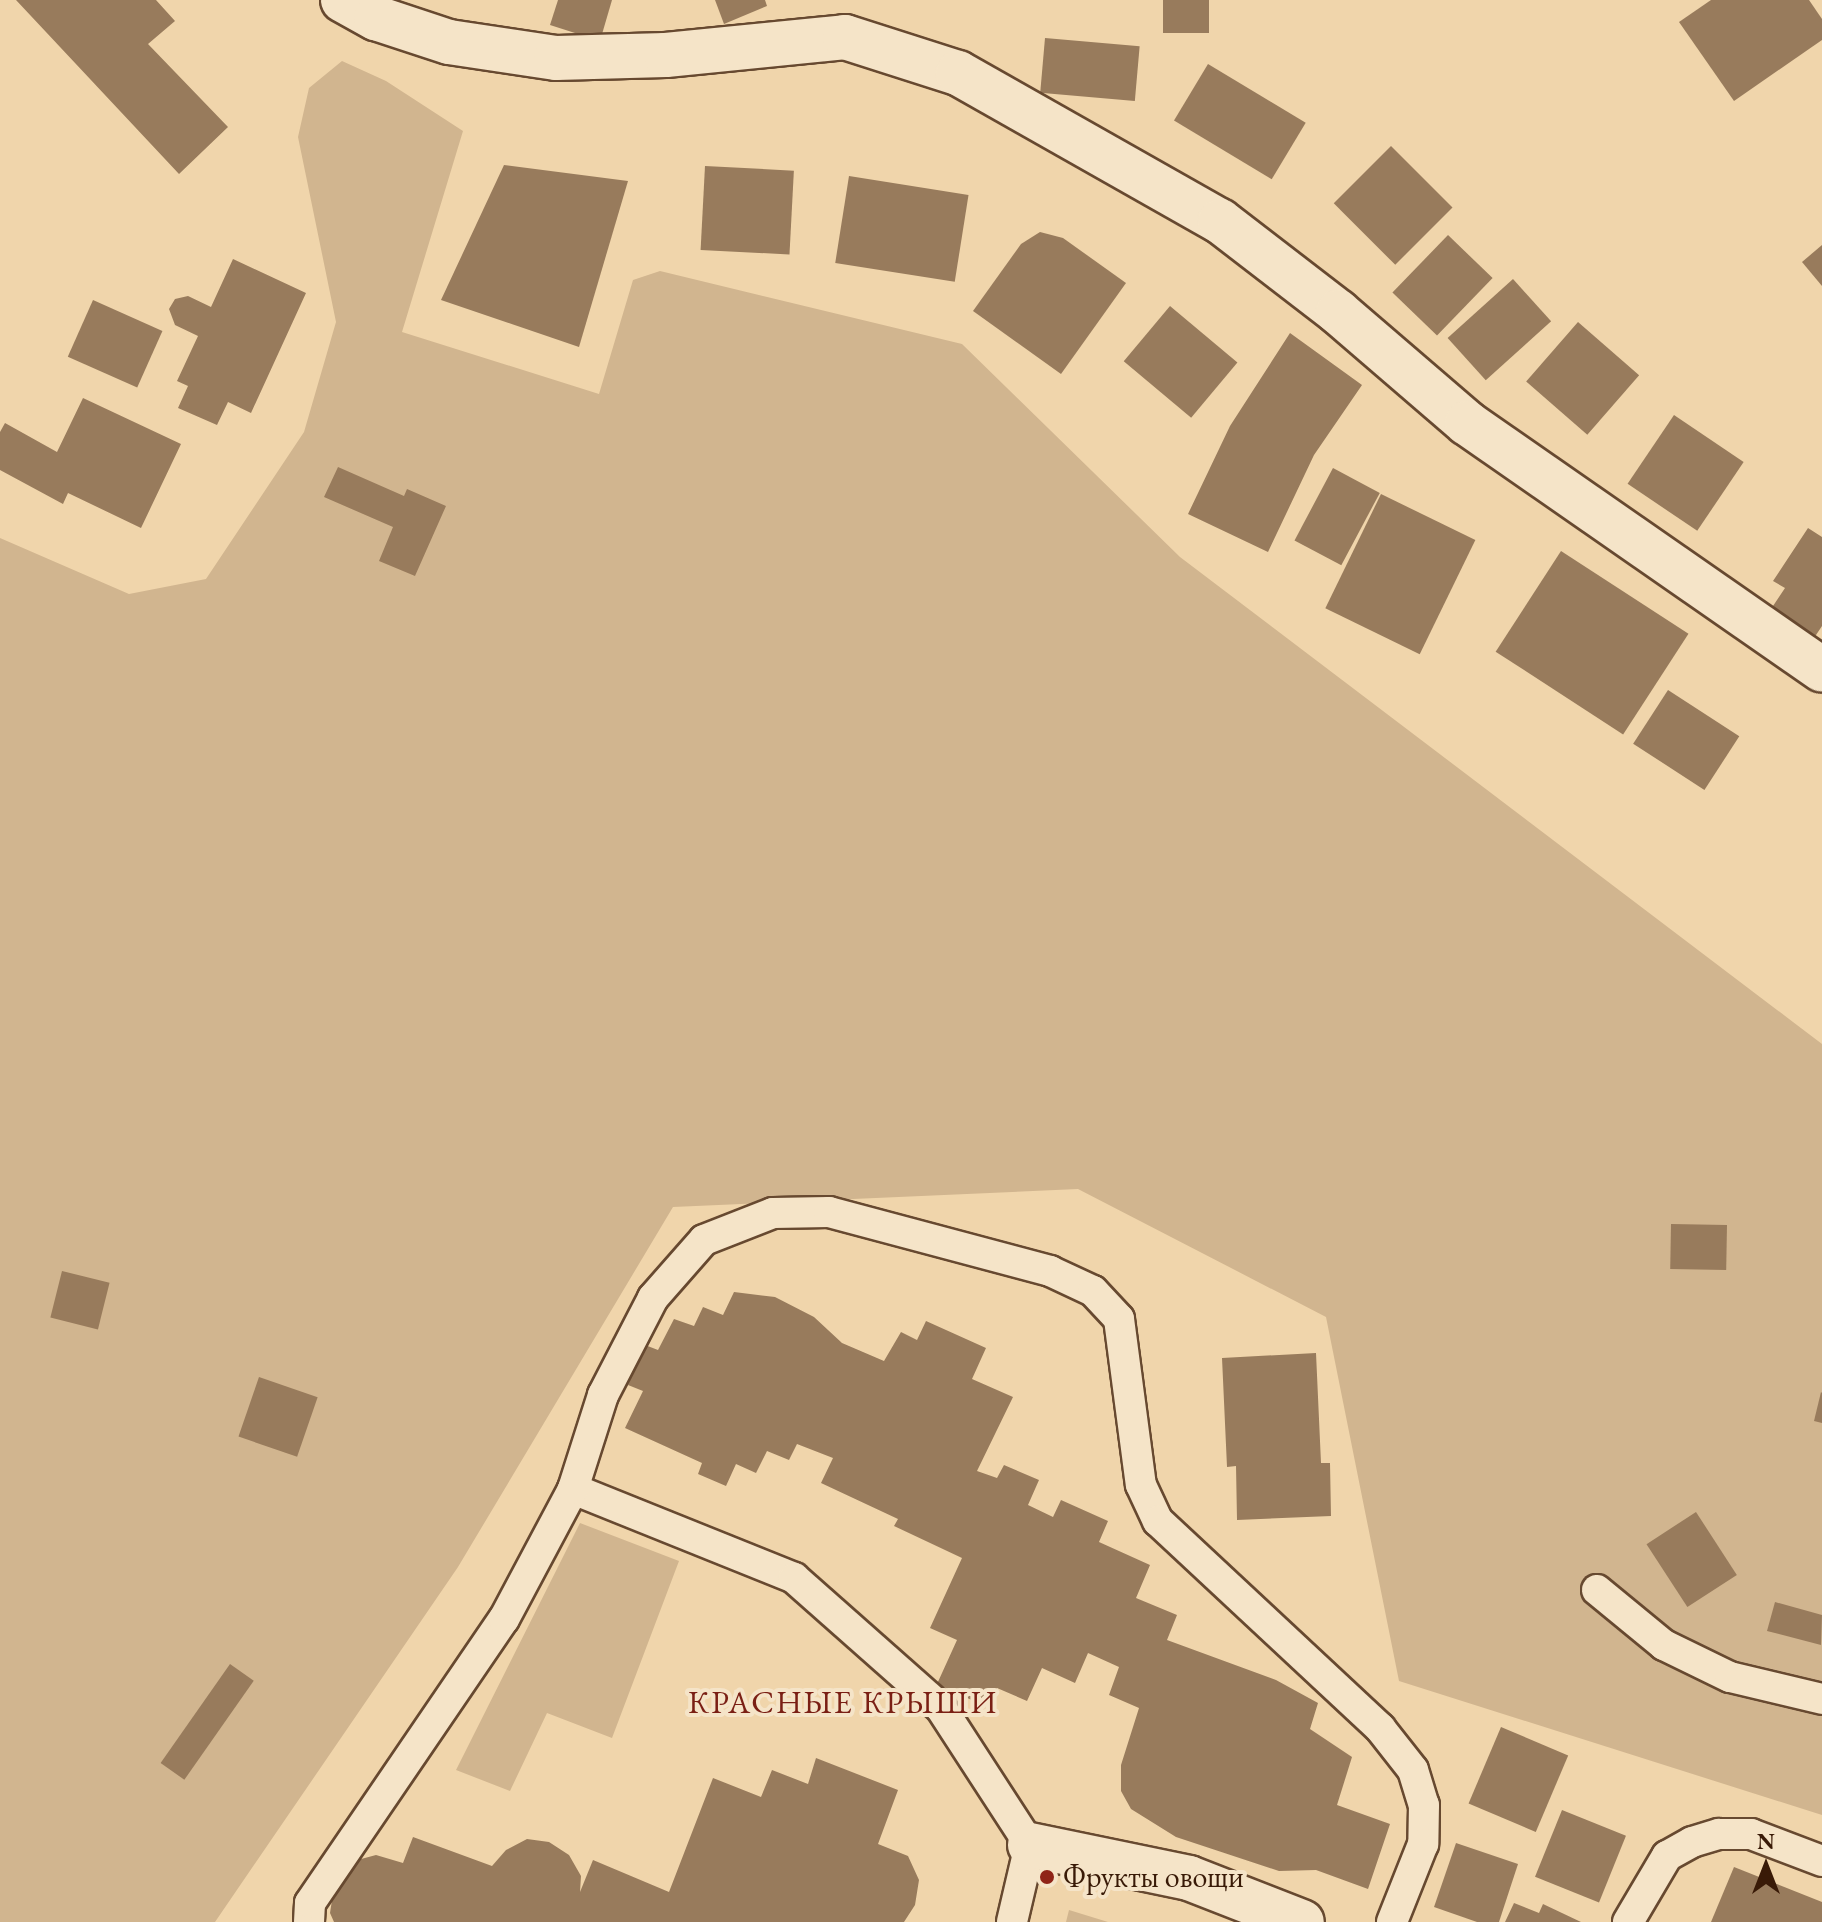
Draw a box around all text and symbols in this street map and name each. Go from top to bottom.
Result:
district label: КРАСНЫЕ КРЫШИ [688,1683,998,1721]
north arrow [1726,1826,1806,1906]
text: N [1757,1827,1775,1856]
place label: Фрукты овощи [1063,1859,1244,1895]
marker: Фрукты овощи [1038,1868,1056,1886]

